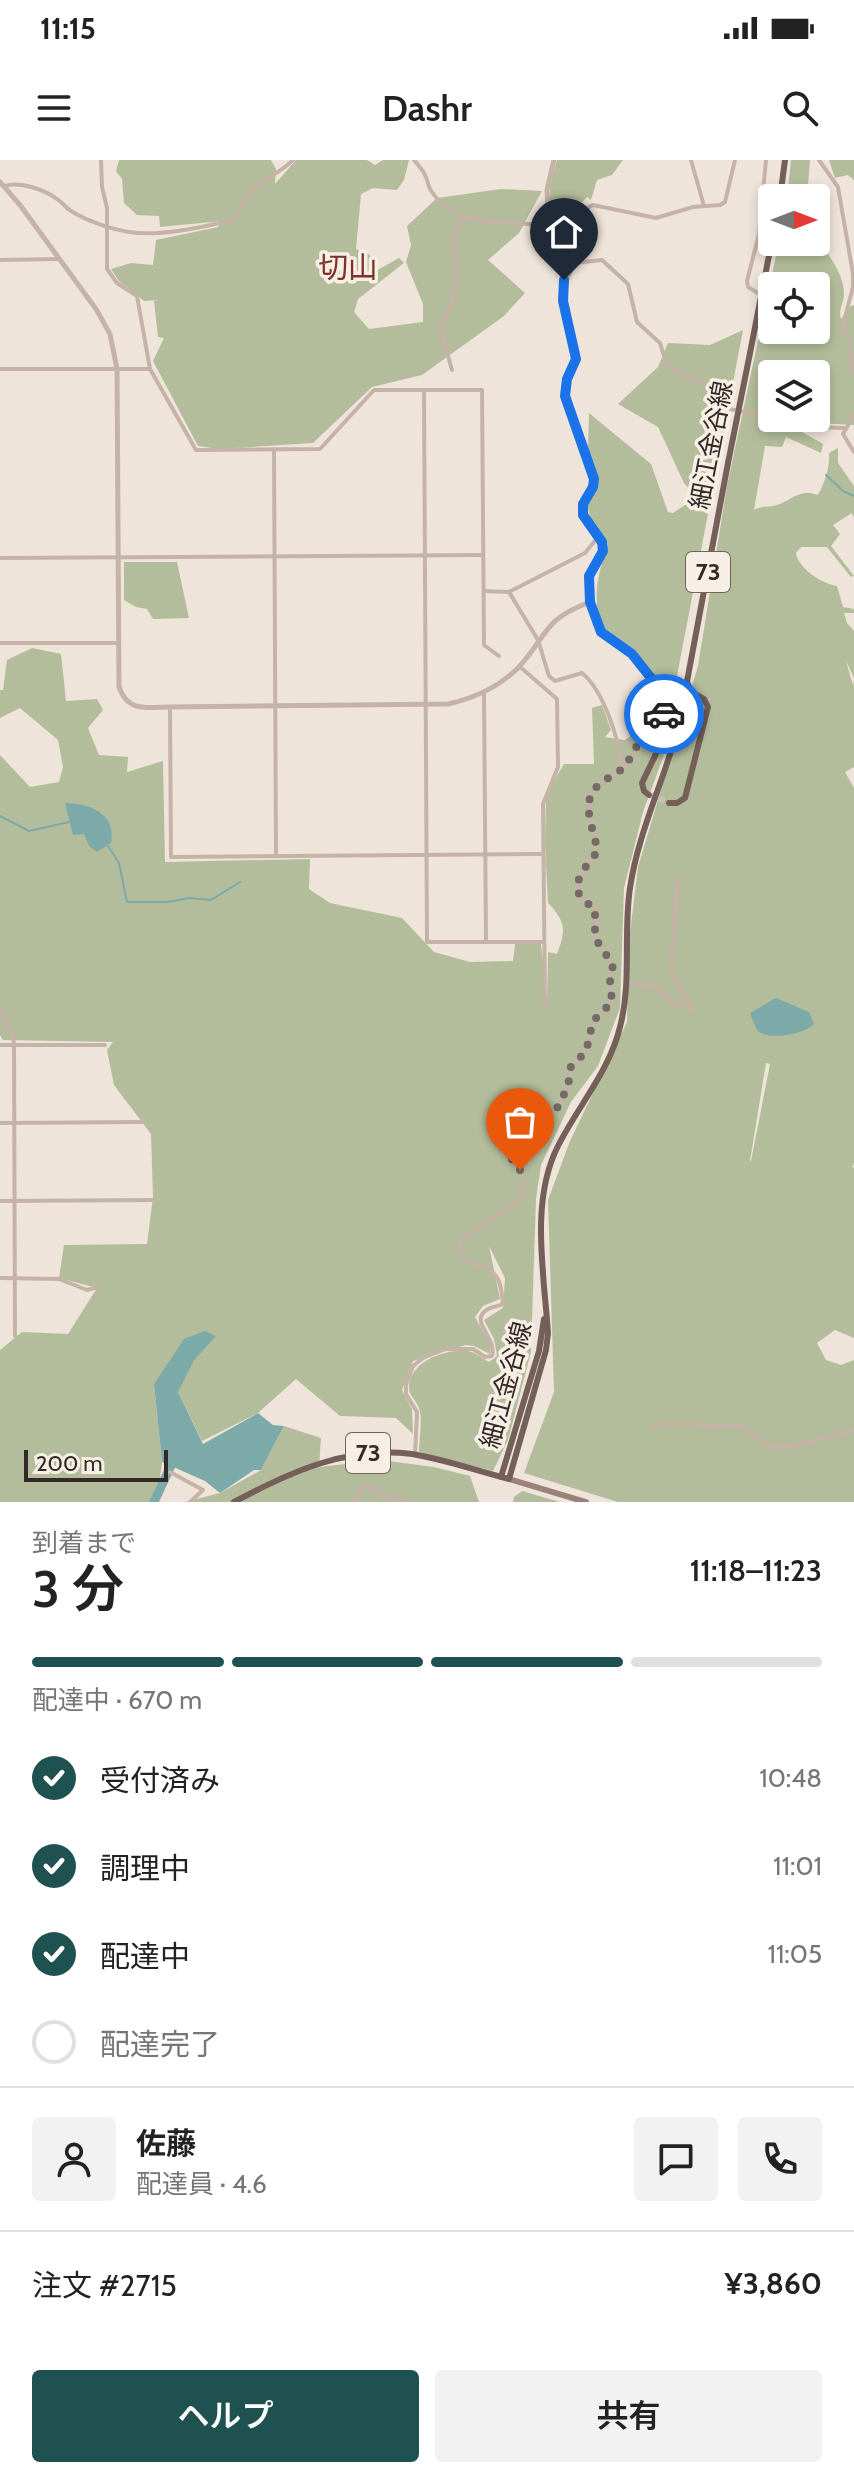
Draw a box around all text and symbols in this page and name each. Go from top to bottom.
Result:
text: 11:15 [40,10,96,47]
icon: menu [32,86,76,130]
text: Dashr [382,86,472,130]
icon: search [778,86,822,130]
north arrow [758,184,830,256]
map controls [758,184,830,432]
pin [530,198,598,280]
icon: home [542,210,586,254]
district label: 切山 [318,249,378,286]
button: locate [758,272,830,344]
button: layers [758,360,830,432]
street label: 細江金谷線 [683,378,739,512]
road number: 73 [686,552,730,592]
courier [624,674,704,754]
icon: car [642,692,686,736]
pin [486,1088,554,1170]
icon: bag [498,1100,542,1144]
street label: 細江金谷線 [474,1318,538,1452]
road number: 73 [346,1433,390,1473]
scale bar [24,1446,168,1482]
text: 200 m [36,1450,102,1477]
text: 到着まで [32,1527,136,1559]
text: 11:18–11:23 [690,1552,822,1589]
text: 3 分 [32,1557,124,1620]
text: 配達中 · 670 m [32,1684,202,1716]
icon: check [32,1756,76,1800]
text: 受付済み [100,1762,220,1799]
text: 10:48 [759,1762,822,1794]
icon: check [32,1844,76,1888]
text: 調理中 [100,1850,190,1887]
text: 11:01 [773,1850,822,1882]
icon: check [32,1932,76,1976]
text: 配達中 [100,1938,190,1975]
text: 11:05 [767,1938,822,1970]
text: 配達完了 [100,2026,220,2063]
button: person [32,2117,116,2201]
button: chat [634,2117,718,2201]
button: phone [738,2117,822,2201]
text: 佐藤 [136,2125,196,2162]
text: 配達員 · 4.6 [136,2168,267,2200]
text: ¥3,860 [725,2265,822,2302]
text: 注文 #2715 [32,2267,177,2304]
button: ヘルプ [32,2370,419,2462]
button: 共有 [435,2370,822,2462]

